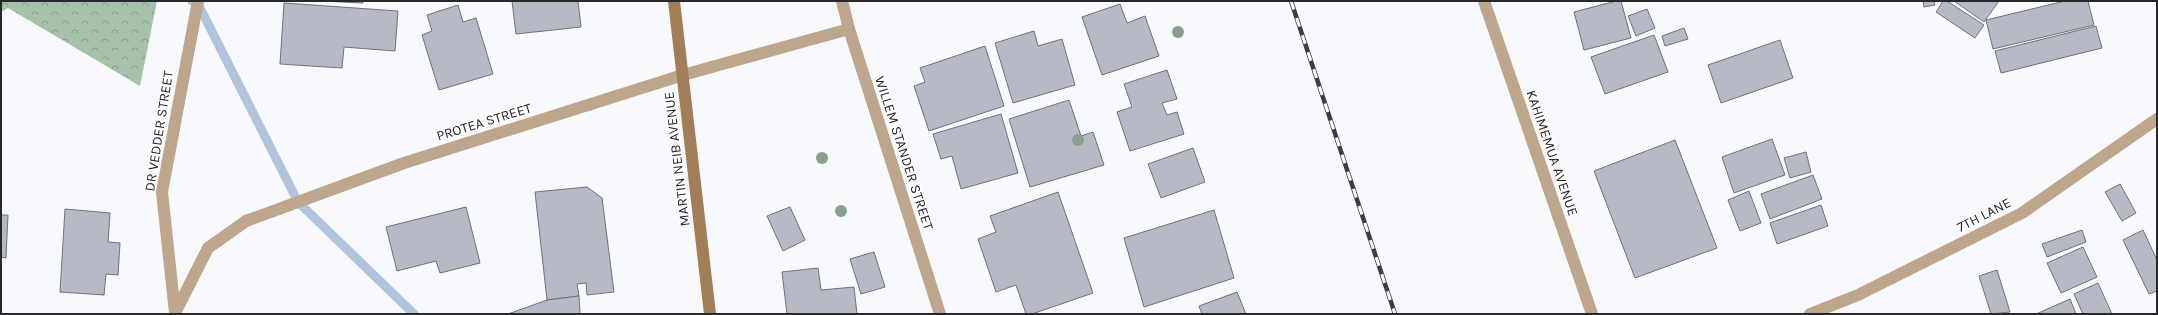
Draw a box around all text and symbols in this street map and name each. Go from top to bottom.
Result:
street label: DR VEDDER STREET [141,69,177,193]
street label: WILLEM STANDER STREET [871,74,937,232]
street label: KAHIMEMUA AVENUE [1522,88,1582,218]
street label: MARTIN NEIB AVENUE [660,91,694,227]
street label: PROTEA STREET [434,99,534,145]
street label: 7TH LANE [1954,194,2014,236]

